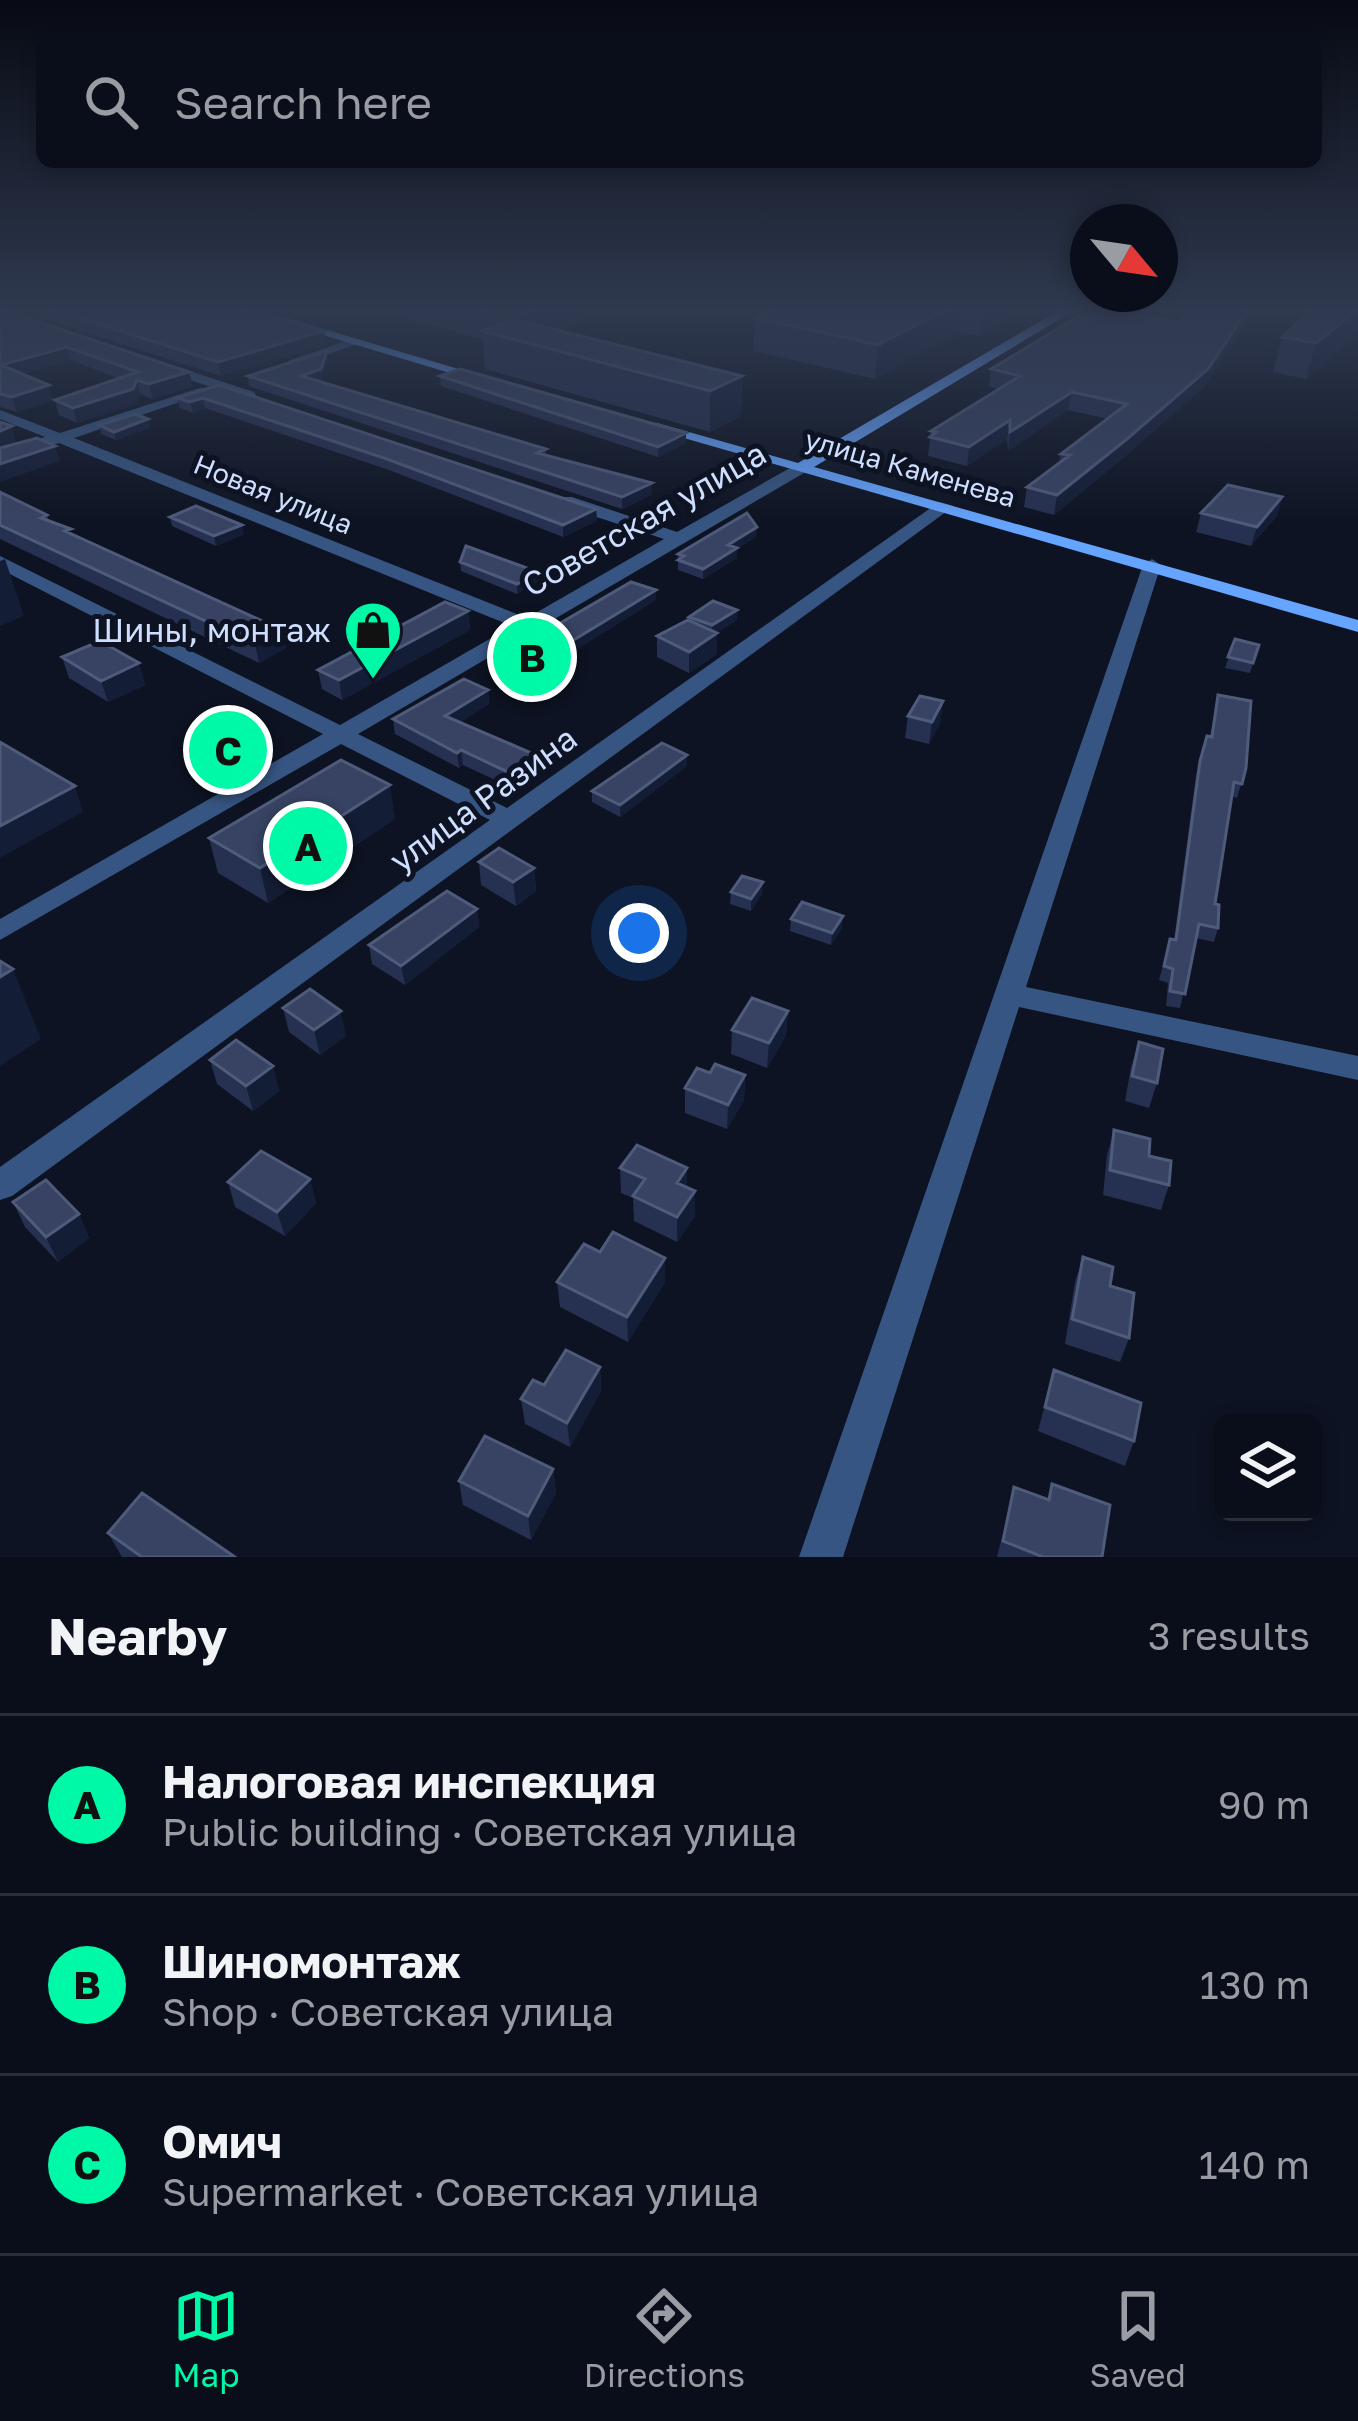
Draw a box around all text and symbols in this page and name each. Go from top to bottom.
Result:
search box [36,36,1322,168]
icon: search [78,69,144,135]
text: Search here [174,75,432,129]
north arrow [1070,204,1178,312]
street label: улица Каменева [801,423,1019,513]
street label: Советская улица [515,433,772,604]
street label: Новая улица [189,448,357,540]
shop icon: Шины, монтаж [342,599,404,681]
place label: Шины, монтаж [92,610,331,649]
pin: B [493,612,571,702]
pin: C [189,705,267,795]
street label: улица Разина [382,718,584,879]
pin: A [269,801,347,891]
your location [609,903,669,963]
map controls [1214,1413,1322,1521]
button: layers [1214,1413,1322,1521]
text: Nearby [48,1605,227,1666]
text: 3 results [1148,1612,1310,1659]
text: Налоговая инспекция [162,1754,656,1808]
text: A [73,1781,101,1828]
text: 90 m [1218,1781,1310,1828]
text: Public building · Советская улица [162,1808,797,1855]
text: Шиномонтаж [162,1934,461,1988]
text: B [73,1961,101,2008]
text: 130 m [1200,1961,1310,2008]
text: Shop · Советская улица [162,1988,614,2035]
text: Омич [162,2114,282,2168]
text: C [73,2141,101,2188]
text: 140 m [1199,2141,1310,2188]
text: Supermarket · Советская улица [162,2168,759,2215]
tab: Map [172,2283,240,2394]
tab: Directions [584,2283,745,2394]
tab: Saved [1089,2283,1186,2394]

